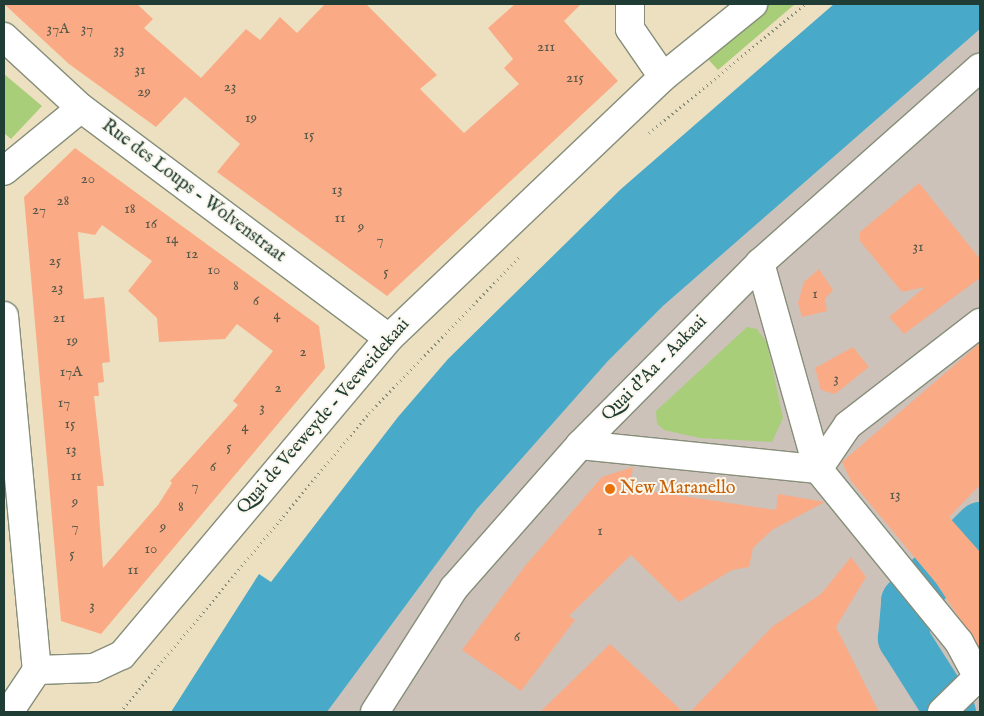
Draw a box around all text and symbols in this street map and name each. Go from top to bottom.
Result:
house number: 37A [47,20,69,38]
house number: 37 [81,20,93,38]
house number: 211 [537,38,555,56]
house number: 33 [113,41,125,59]
house number: 31 [134,61,146,79]
house number: 215 [566,69,584,87]
house number: 23 [224,78,236,96]
house number: 29 [137,83,151,101]
house number: 19 [245,109,257,127]
street label: Rue des Loups - Wolvenstraat [97,116,289,268]
house number: 15 [303,126,315,144]
house number: 20 [81,170,95,188]
house number: 13 [331,181,343,199]
house number: 28 [57,192,69,210]
house number: 18 [124,200,136,218]
house number: 27 [32,201,46,219]
house number: 11 [334,209,346,227]
house number: 16 [145,215,157,233]
house number: 9 [358,218,364,236]
house number: 14 [166,230,178,248]
house number: 7 [376,231,384,249]
house number: 31 [912,238,924,256]
house number: 12 [186,245,198,263]
house number: 25 [49,252,61,270]
house number: 10 [208,261,220,279]
house number: 5 [383,263,389,281]
house number: 8 [233,277,239,295]
house number: 23 [51,279,63,297]
house number: 1 [812,285,818,303]
house number: 6 [253,292,259,310]
house number: 4 [273,306,281,324]
house number: 21 [53,309,65,327]
street label: Quai d'Aa - Aakaai [598,312,712,426]
street label: Quai de Veeweyde - Veeweidekaai [233,315,415,519]
house number: 19 [66,332,78,350]
house number: 2 [299,343,307,361]
house number: 17A [60,363,82,381]
house number: 3 [833,370,839,388]
house number: 2 [274,379,282,397]
house number: 17 [58,394,70,412]
house number: 3 [259,399,265,417]
house number: 15 [64,415,76,433]
house number: 4 [241,418,249,436]
house number: 5 [226,438,232,456]
house number: 13 [65,441,77,459]
house number: 6 [210,458,216,476]
house number: 11 [70,467,82,485]
house number: 7 [191,477,199,495]
place label: New Maranello [620,478,736,500]
marker: New Maranello [604,483,616,495]
house number: 13 [889,486,901,504]
house number: 9 [72,493,78,511]
house number: 8 [178,498,184,516]
house number: 7 [71,518,79,536]
house number: 9 [160,518,166,536]
house number: 1 [597,522,603,540]
house number: 10 [145,540,157,558]
house number: 5 [69,545,75,563]
house number: 11 [127,561,139,579]
house number: 3 [89,597,95,615]
house number: 6 [514,628,520,646]

